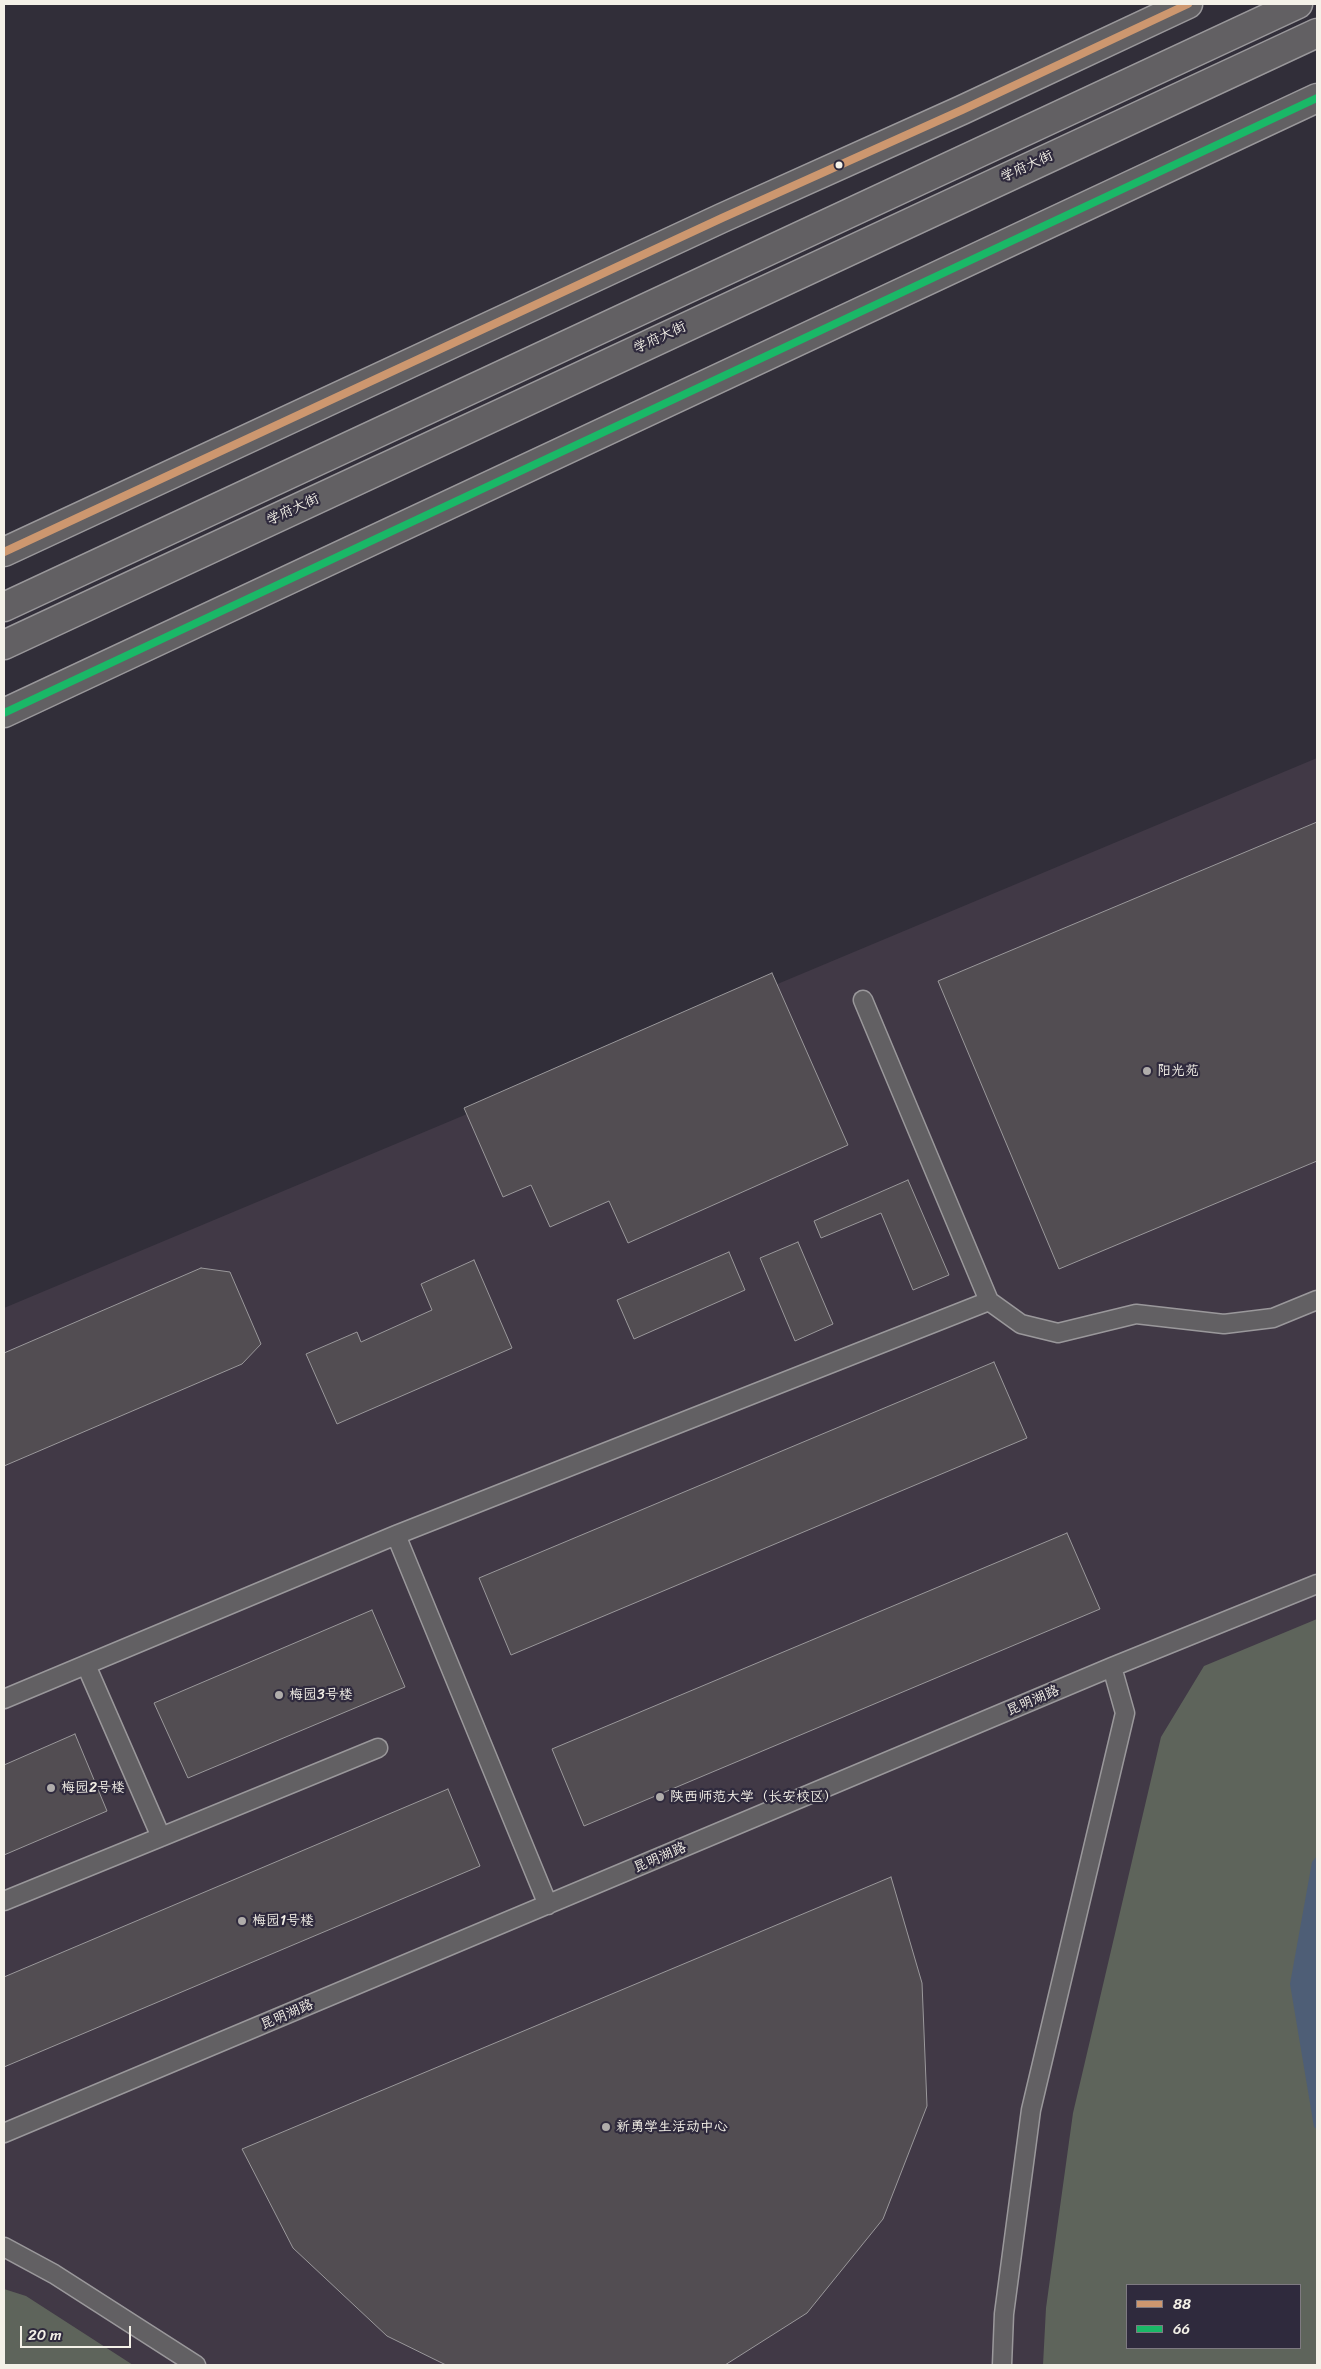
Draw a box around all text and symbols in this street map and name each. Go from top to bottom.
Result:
street label: 学府大街 [998,148,1056,186]
unlabelled marker [834,160,844,170]
street label: 学府大街 [631,319,689,357]
street label: 学府大街 [264,491,322,529]
place label: 阳光苑 [1157,1063,1199,1079]
marker: 阳光苑 [1141,1065,1153,1077]
street label: 昆明湖路 [1004,1682,1062,1720]
place label: 梅园3号楼 [289,1687,353,1703]
marker: 梅园3号楼 [273,1689,285,1701]
place label: 梅园2号楼 [61,1780,125,1796]
marker: 梅园2号楼 [45,1782,57,1794]
place label: 陕西师范大学（长安校区） [670,1789,838,1805]
marker: 陕西师范大学（长安校区） [654,1791,666,1803]
street label: 昆明湖路 [631,1839,689,1877]
place label: 梅园1号楼 [252,1913,314,1929]
marker: 梅园1号楼 [236,1915,248,1927]
street label: 昆明湖路 [258,1996,316,2034]
place label: 新勇学生活动中心 [616,2119,728,2135]
marker: 新勇学生活动中心 [600,2121,612,2133]
legend [1126,2284,1301,2349]
text: 88 [1173,2291,1191,2317]
scale bar [22,2316,134,2348]
text: 66 [1173,2316,1190,2342]
text: 20 m [28,2322,62,2348]

